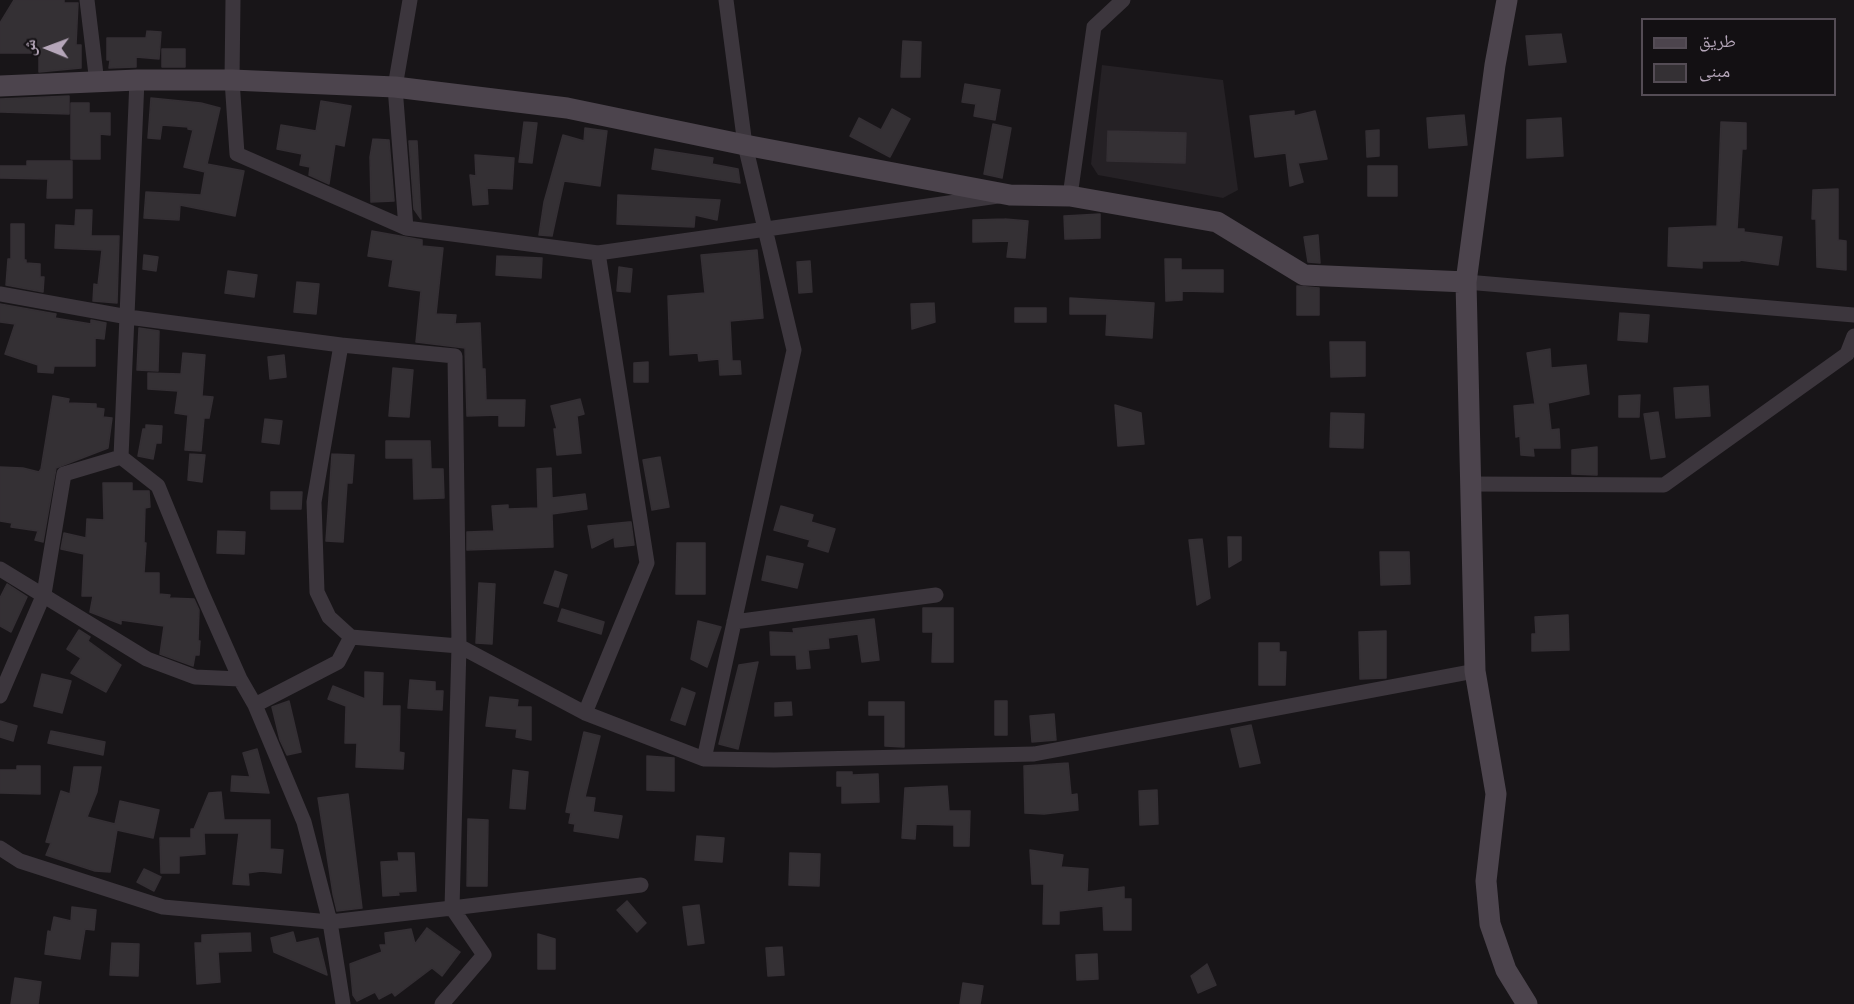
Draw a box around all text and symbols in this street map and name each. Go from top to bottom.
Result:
north arrow [18,18,78,78]
legend [1641,18,1836,96]
text: طريق [1699,30,1736,51]
text: ش [20,39,39,56]
text: مبنى [1699,60,1730,81]

